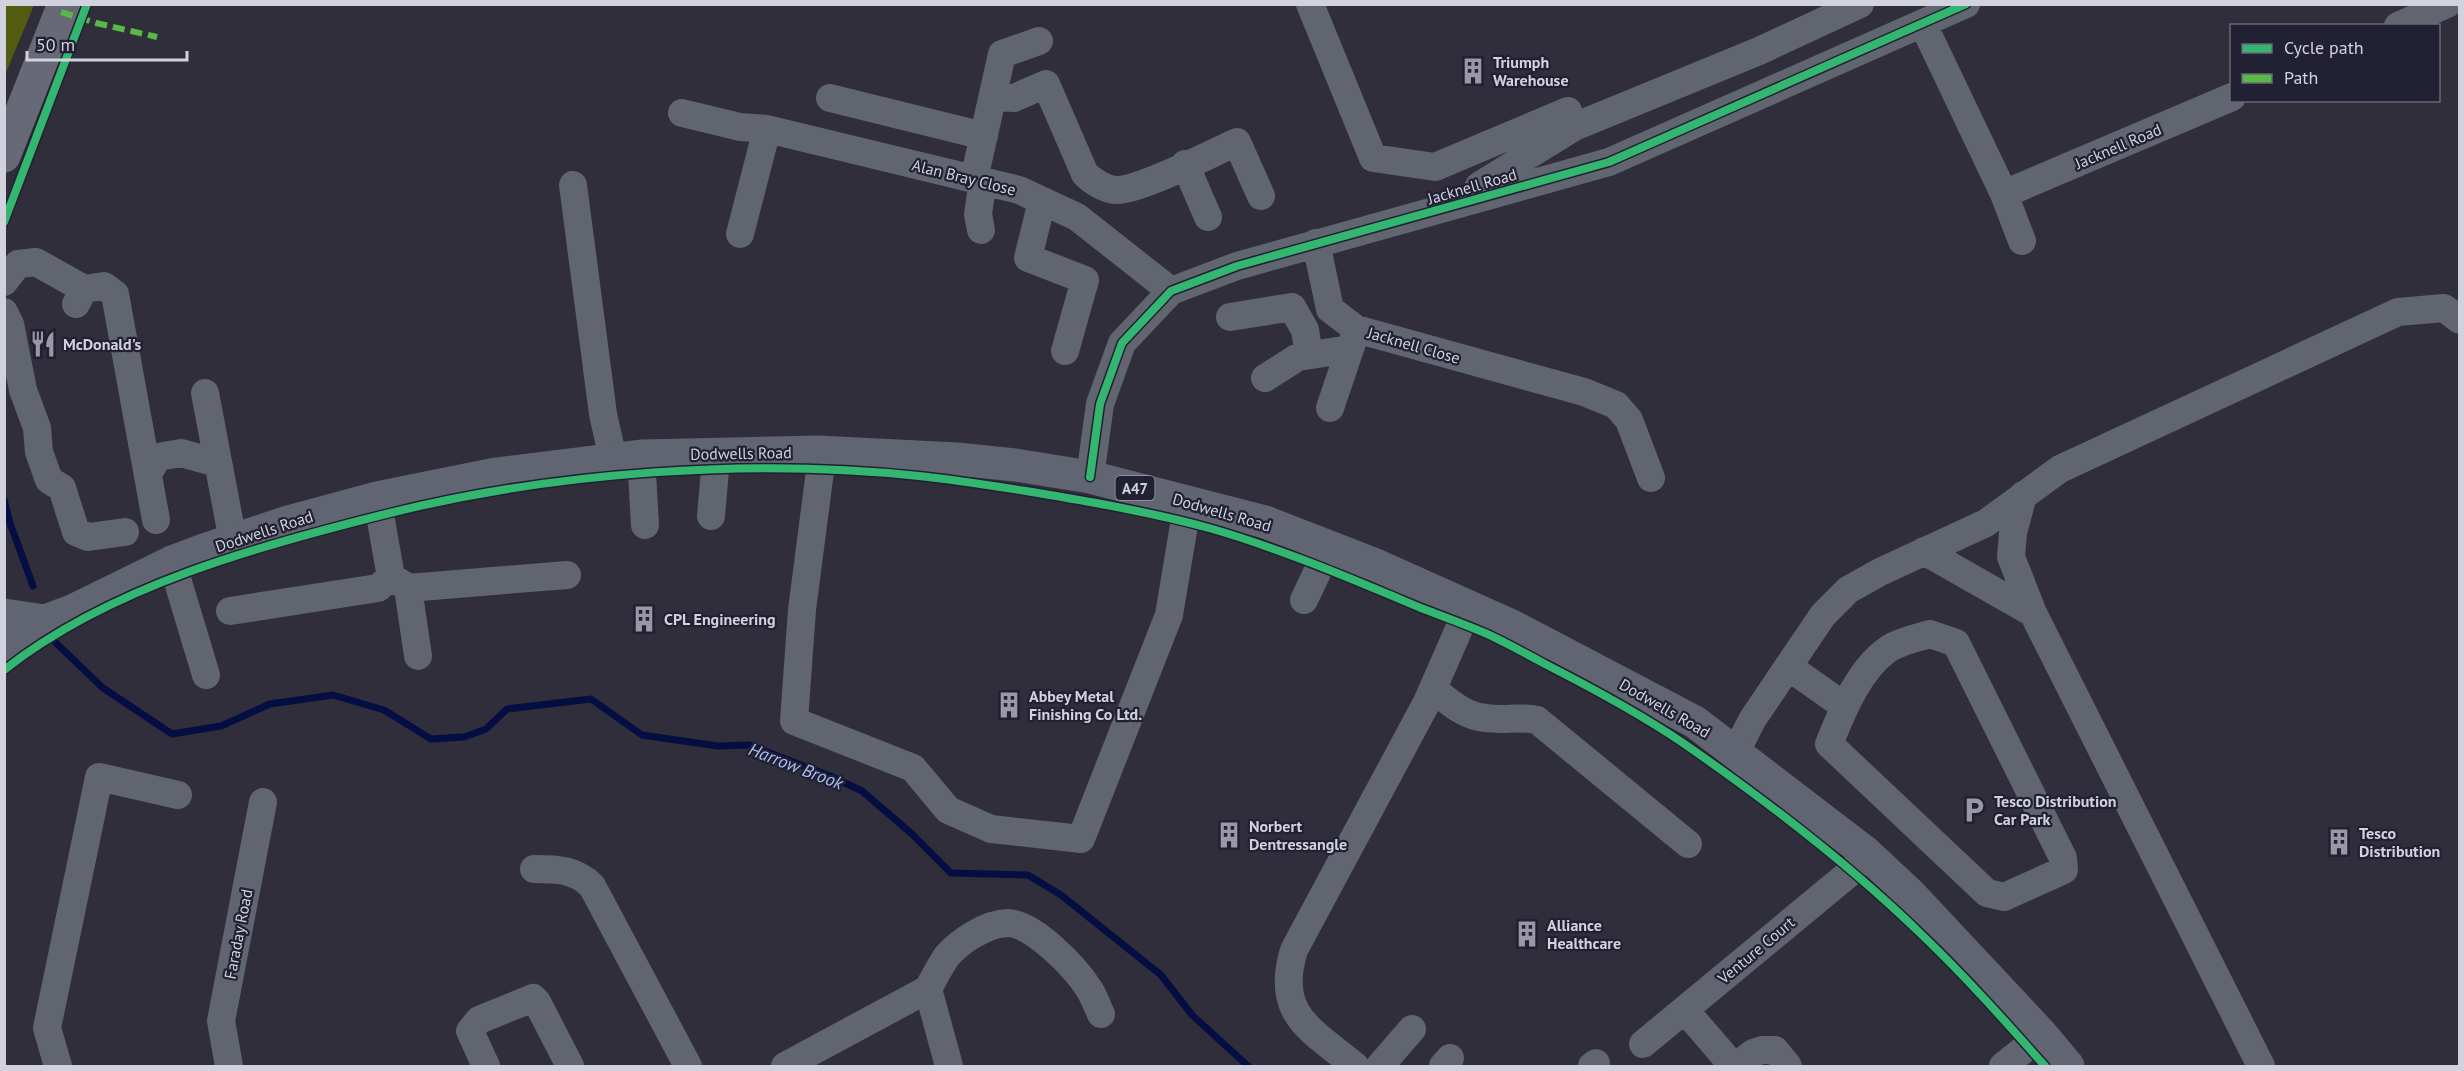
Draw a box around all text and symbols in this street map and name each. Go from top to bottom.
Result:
scale bar [27,24,188,62]
legend [2230,24,2440,102]
text: 50 m [36,33,75,56]
text: Cycle path [2284,36,2364,59]
place label: Triumph Warehouse [1493,52,1569,90]
building icon: Triumph Warehouse [1458,56,1488,86]
text: Path [2284,66,2318,89]
street label: Jacknell Road [2071,119,2164,174]
street label: Alan Bray Close [910,154,1018,200]
street label: Jacknell Road [1424,164,1519,209]
street label: Jacknell Close [1365,322,1463,368]
restaurant icon: McDonald's [28,329,58,359]
place label: McDonald's [63,334,142,354]
street label: Dodwells Road [690,442,792,464]
road number: A47 [1116,476,1154,500]
street label: Dodwells Road [1170,488,1274,536]
street label: Dodwells Road [213,506,315,556]
building icon: CPL Engineering [629,604,659,634]
place label: CPL Engineering [664,609,776,629]
street label: Dodwells Road [1616,674,1714,742]
place label: Abbey Metal Finishing Co Ltd. [1029,686,1142,724]
building icon: Abbey Metal Finishing Co Ltd. [994,690,1024,720]
water label: Harrow Brook [745,737,847,795]
place label: Tesco Distribution Car Park [1994,791,2117,829]
parking icon: Tesco Distribution Car Park [1959,795,1989,825]
place label: Norbert Dentressangle [1249,816,1347,854]
building icon: Norbert Dentressangle [1214,820,1244,850]
place label: Tesco Distribution [2359,823,2440,861]
building icon: Tesco Distribution [2324,827,2354,857]
street label: Faraday Road [219,887,257,981]
street label: Venture Court [1713,912,1799,989]
place label: Alliance Healthcare [1547,915,1621,953]
building icon: Alliance Healthcare [1512,919,1542,949]

